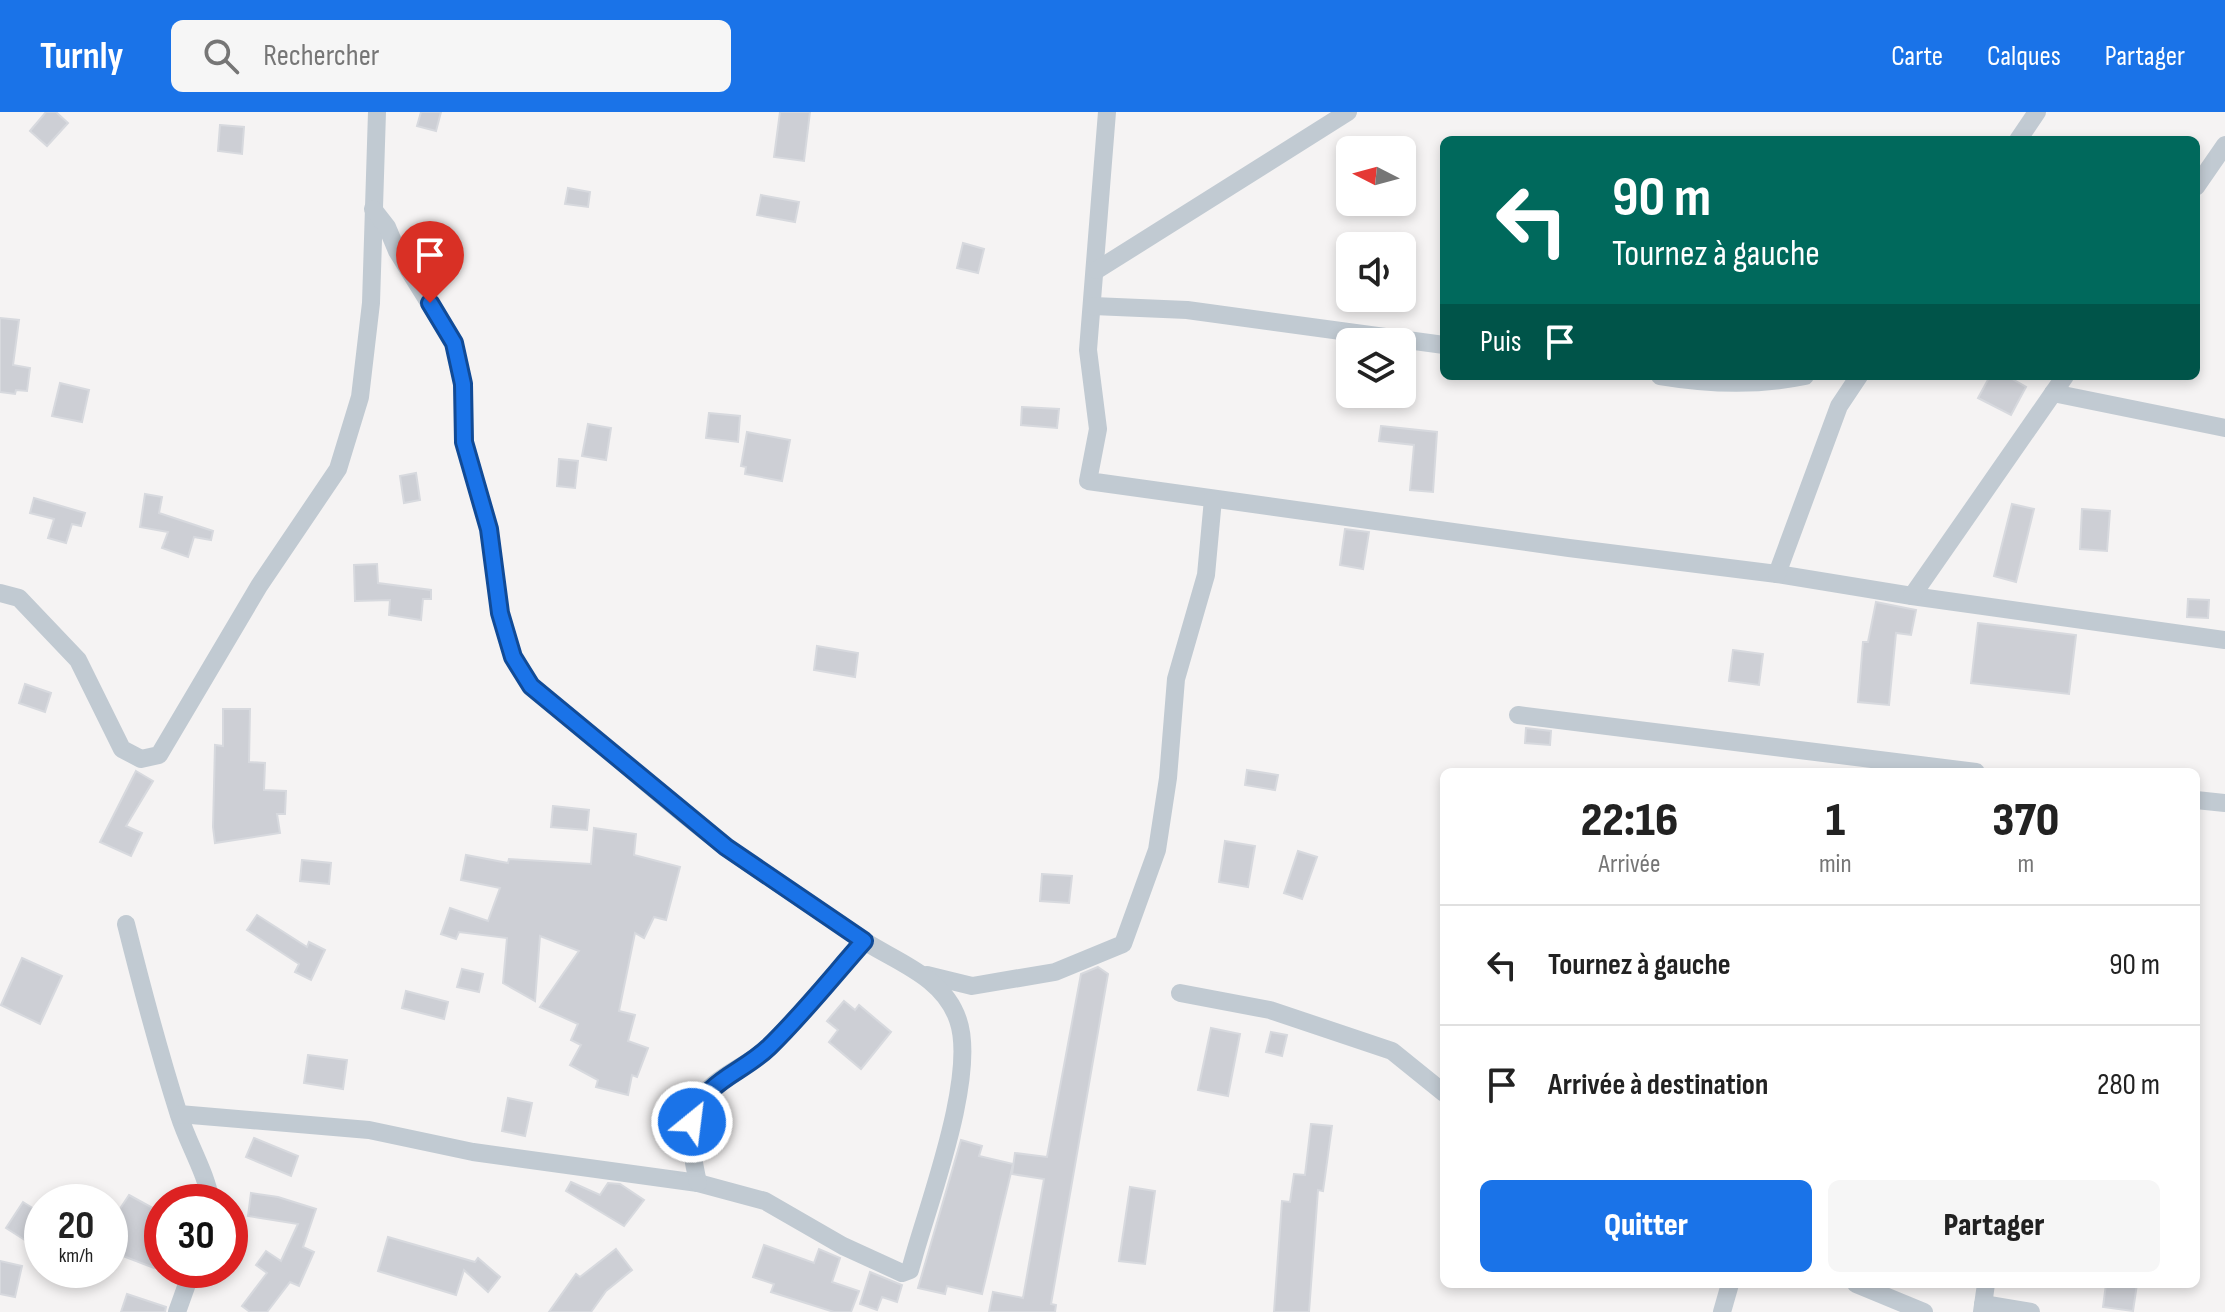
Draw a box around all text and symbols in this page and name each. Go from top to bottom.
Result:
search box [171,20,731,92]
text: Turnly [40,34,123,79]
icon: search [199,34,243,78]
text: Rechercher [263,38,379,74]
text: Carte [1891,40,1943,73]
text: Calques [1987,40,2061,73]
text: Partager [2105,40,2185,73]
north arrow [1336,136,1416,216]
map controls [1336,136,1416,408]
text: 90 m [1612,165,1711,232]
icon: left [1480,168,1584,272]
pin [396,221,464,303]
button: sound [1336,232,1416,312]
icon: arrive [408,233,452,277]
text: Tournez à gauche [1612,233,1820,276]
icon: arrive [1538,320,1582,364]
text: Puis [1480,324,1522,360]
button: layers [1336,328,1416,408]
text: 22:16 [1581,792,1678,849]
text: 1 [1825,792,1845,849]
text: 370 [1992,792,2059,849]
text: Arrivée [1598,849,1661,880]
text: min [1819,849,1852,880]
text: m [2017,849,2034,880]
icon: left [1480,943,1524,987]
text: Tournez à gauche [1548,947,1731,983]
text: 90 m [2109,947,2160,983]
icon: arrive [1480,1063,1524,1107]
text: Arrivée à destination [1548,1067,1768,1103]
text: 280 m [2097,1067,2160,1103]
position arrow [650,1080,734,1164]
button: Quitter [1480,1180,1812,1272]
button: Partager [1828,1180,2160,1272]
speed limit sign: 30 [144,1184,248,1288]
text: 20 [58,1202,94,1250]
text: km/h [59,1244,93,1268]

